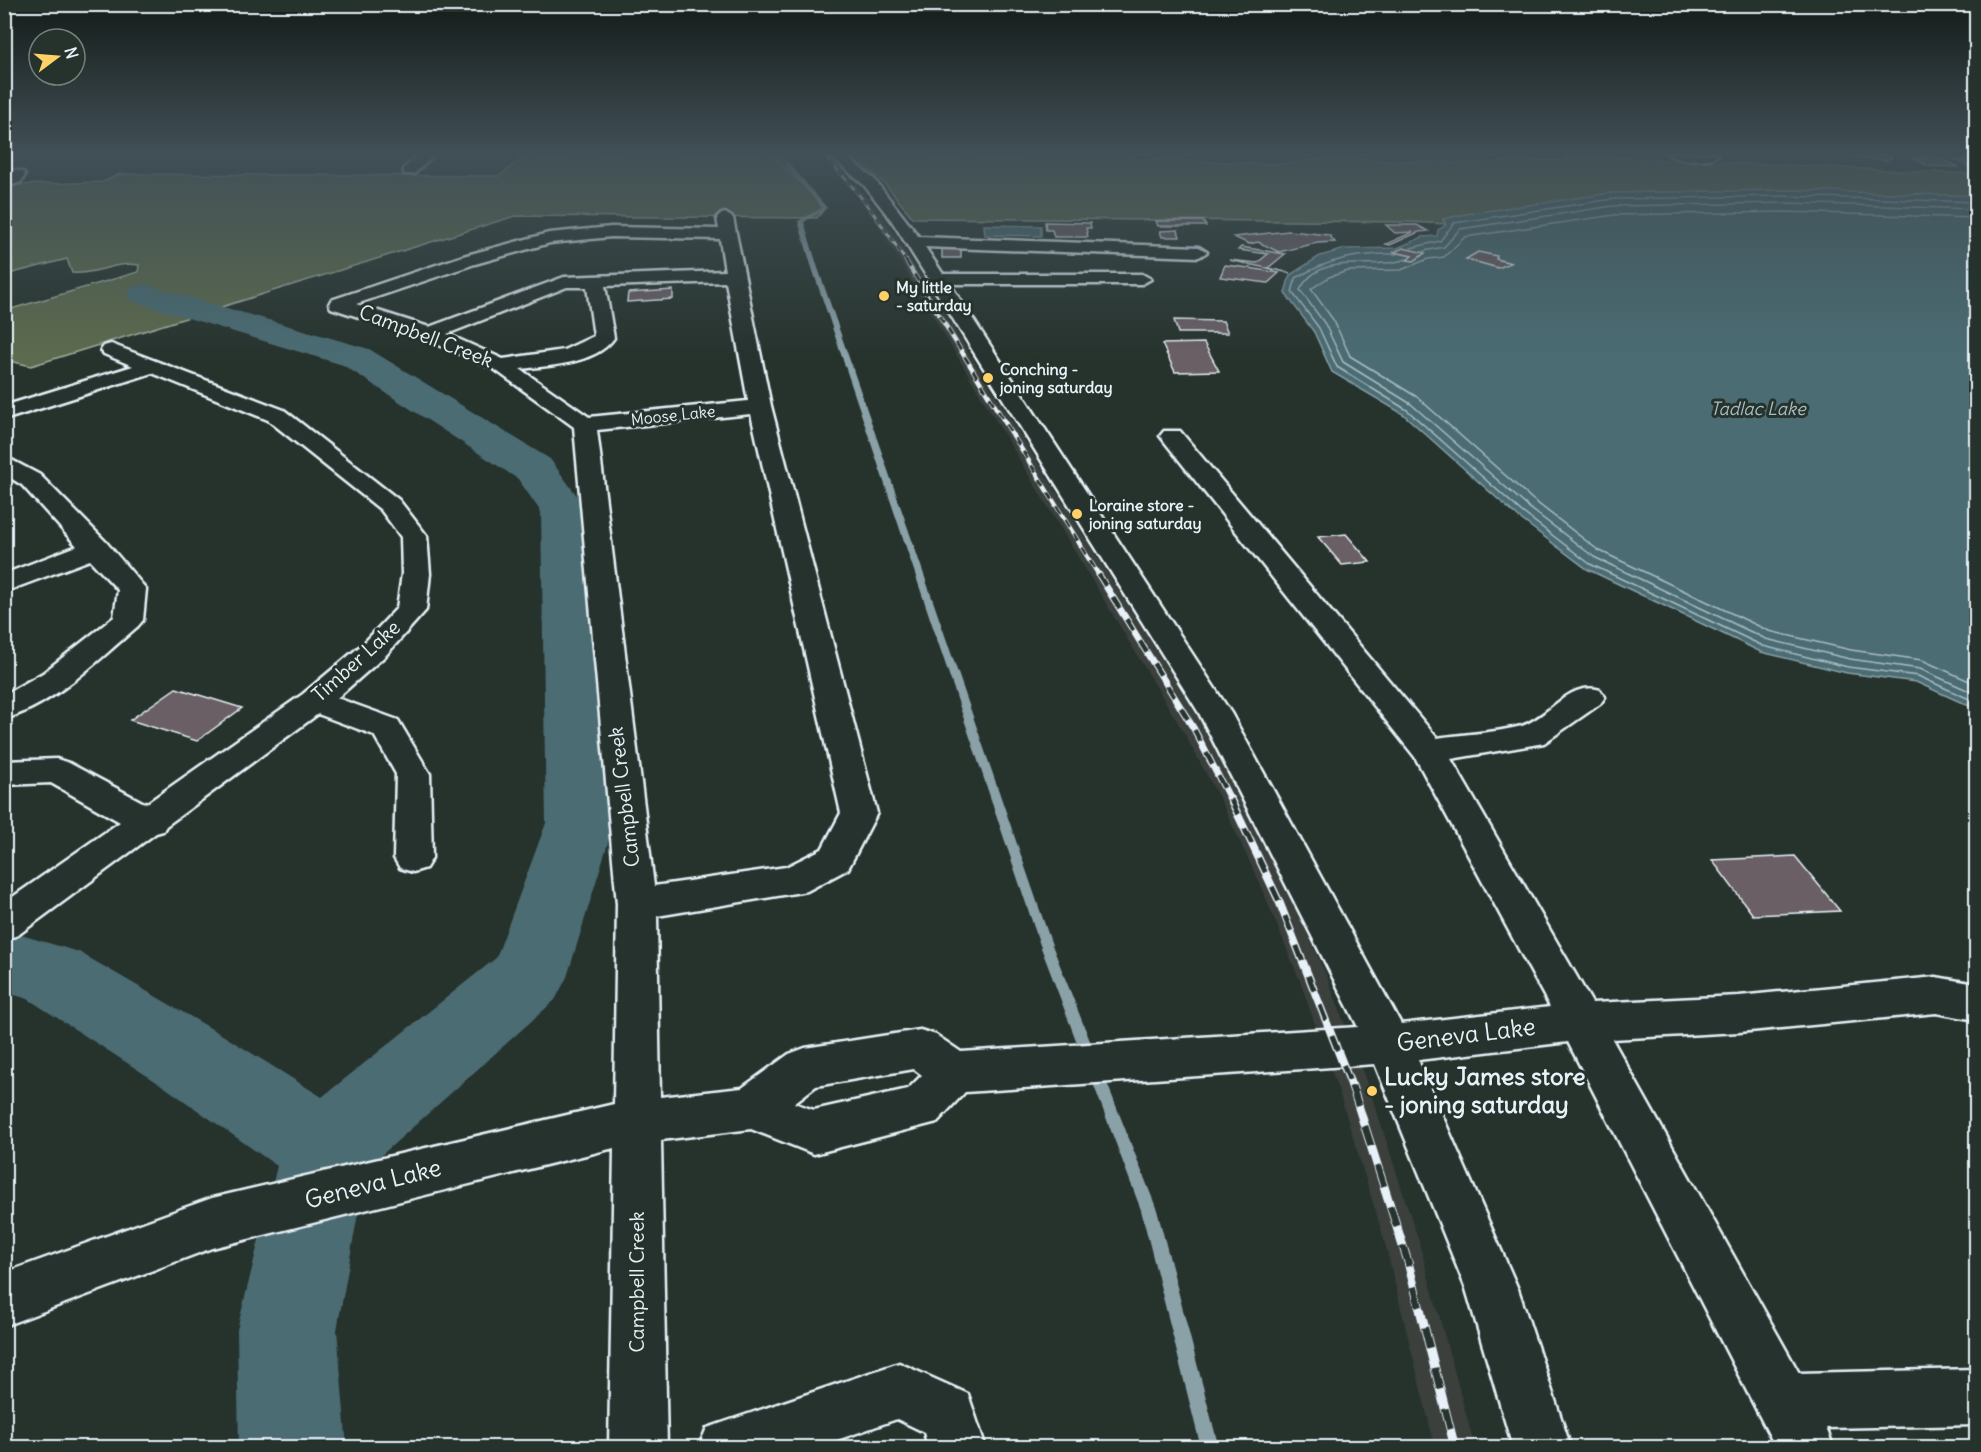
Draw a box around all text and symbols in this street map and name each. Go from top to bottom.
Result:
north arrow [27,27,87,87]
text: N [60,45,83,61]
place label: My little - saturday [896,277,972,316]
marker: My little - saturday [877,289,891,303]
street label: Campbell Creek [356,299,497,373]
place label: Conching - joning saturday [999,359,1112,398]
marker: Conching - joning saturday [981,371,995,385]
water label: Tadlac Lake [1710,397,1807,420]
street label: Moose Lake [630,401,716,429]
place label: Loraine store - joning saturday [1088,495,1201,534]
marker: Loraine store - joning saturday [1070,507,1084,521]
street label: Timber Lake [306,614,405,707]
street label: Campbell Creek [602,725,645,869]
street label: Geneva Lake [1395,1011,1537,1057]
place label: Lucky James store - joning saturday [1384,1061,1585,1119]
marker: Lucky James store - joning saturday [1365,1084,1379,1098]
street label: Geneva Lake [301,1152,444,1214]
street label: Campbell Creek [624,1211,649,1353]

